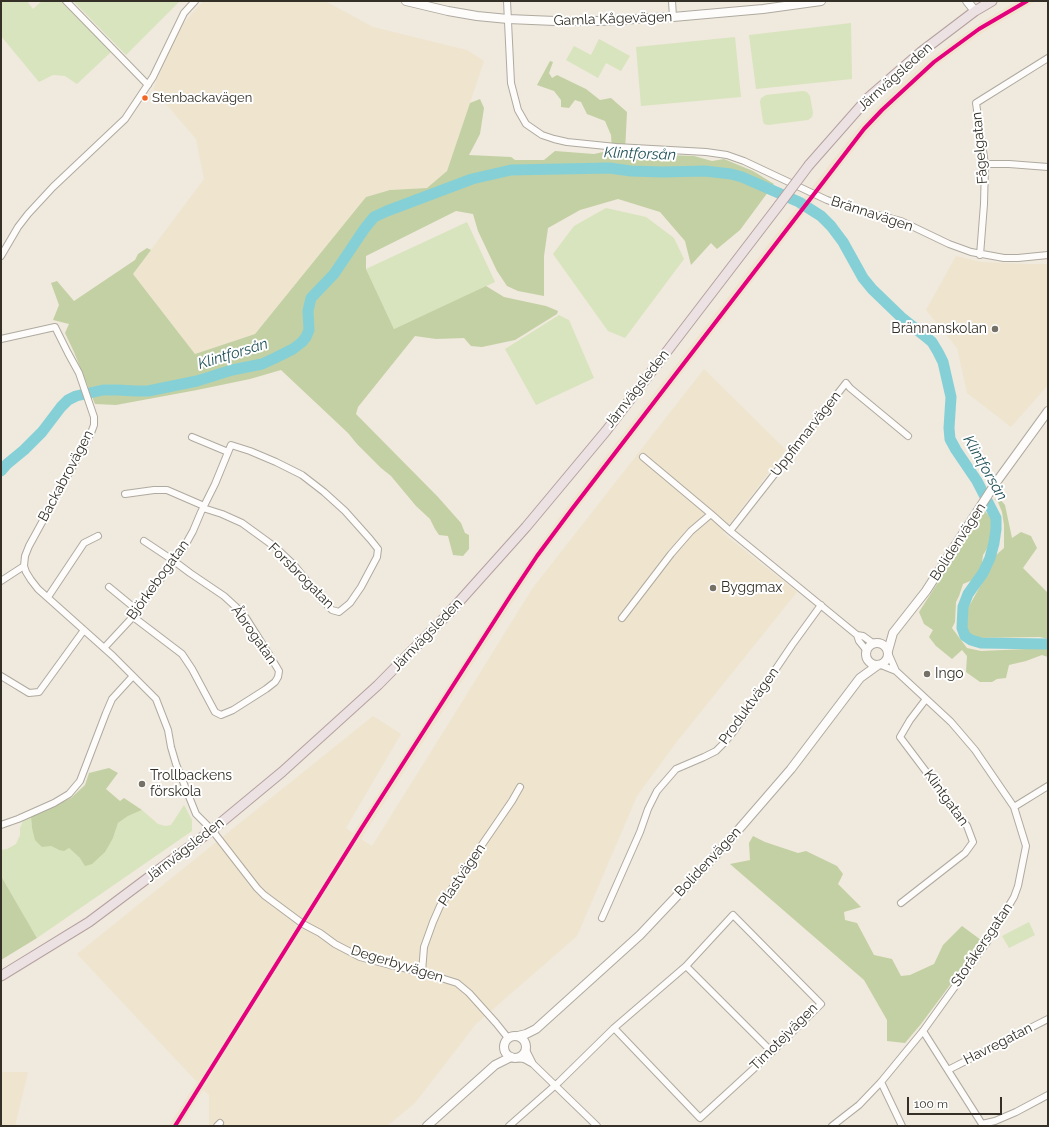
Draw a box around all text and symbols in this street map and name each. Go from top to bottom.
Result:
street label: Gamla Kågevägen [553,9,673,29]
street label: Järnvägsleden [854,39,936,115]
place label: Stenbackavägen [152,90,252,106]
marker: Stenbackavägen [140,93,150,103]
street label: Fågelgatan [968,111,992,185]
water label: Klintforsån [604,144,676,164]
street label: Brännavägen [829,193,915,235]
place label: Brännanskolan [891,321,987,337]
marker: Brännanskolan [990,324,1000,334]
water label: Klintforsån [196,335,270,373]
street label: Järnvägsleden [601,347,673,431]
street label: Uppfinnarvägen [768,388,844,480]
street label: Backabrovägen [35,427,97,525]
water label: Klintforsån [959,432,1011,504]
street label: Bolidenvägen [927,500,989,584]
street label: Björkebogatan [123,537,193,623]
street label: Forsbrogatan [265,540,337,612]
place label: Byggmax [721,580,782,596]
marker: Byggmax [708,583,718,593]
street label: Järnvägsleden [388,595,466,675]
street label: Åbrogatan [228,602,280,668]
street label: Produktvägen [716,664,782,748]
place label: Ingo [935,666,964,682]
marker: Ingo [922,669,932,679]
street label: Klintgatan [920,767,972,829]
place label: Trollbackens förskola [150,768,232,800]
marker: Trollbackens förskola [137,779,147,789]
street label: Järnvägsleden [143,814,227,886]
street label: Bolidenvägen [671,824,745,900]
street label: Plastvägen [435,841,489,909]
street label: Storåkersgatan [948,900,1016,990]
street label: Degerbyvägen [349,942,445,986]
street label: Timotejvägen [747,1000,821,1074]
street label: Havregatan [961,1020,1035,1068]
scale bar [909,1089,1004,1115]
text: 100 m [914,1097,948,1111]

